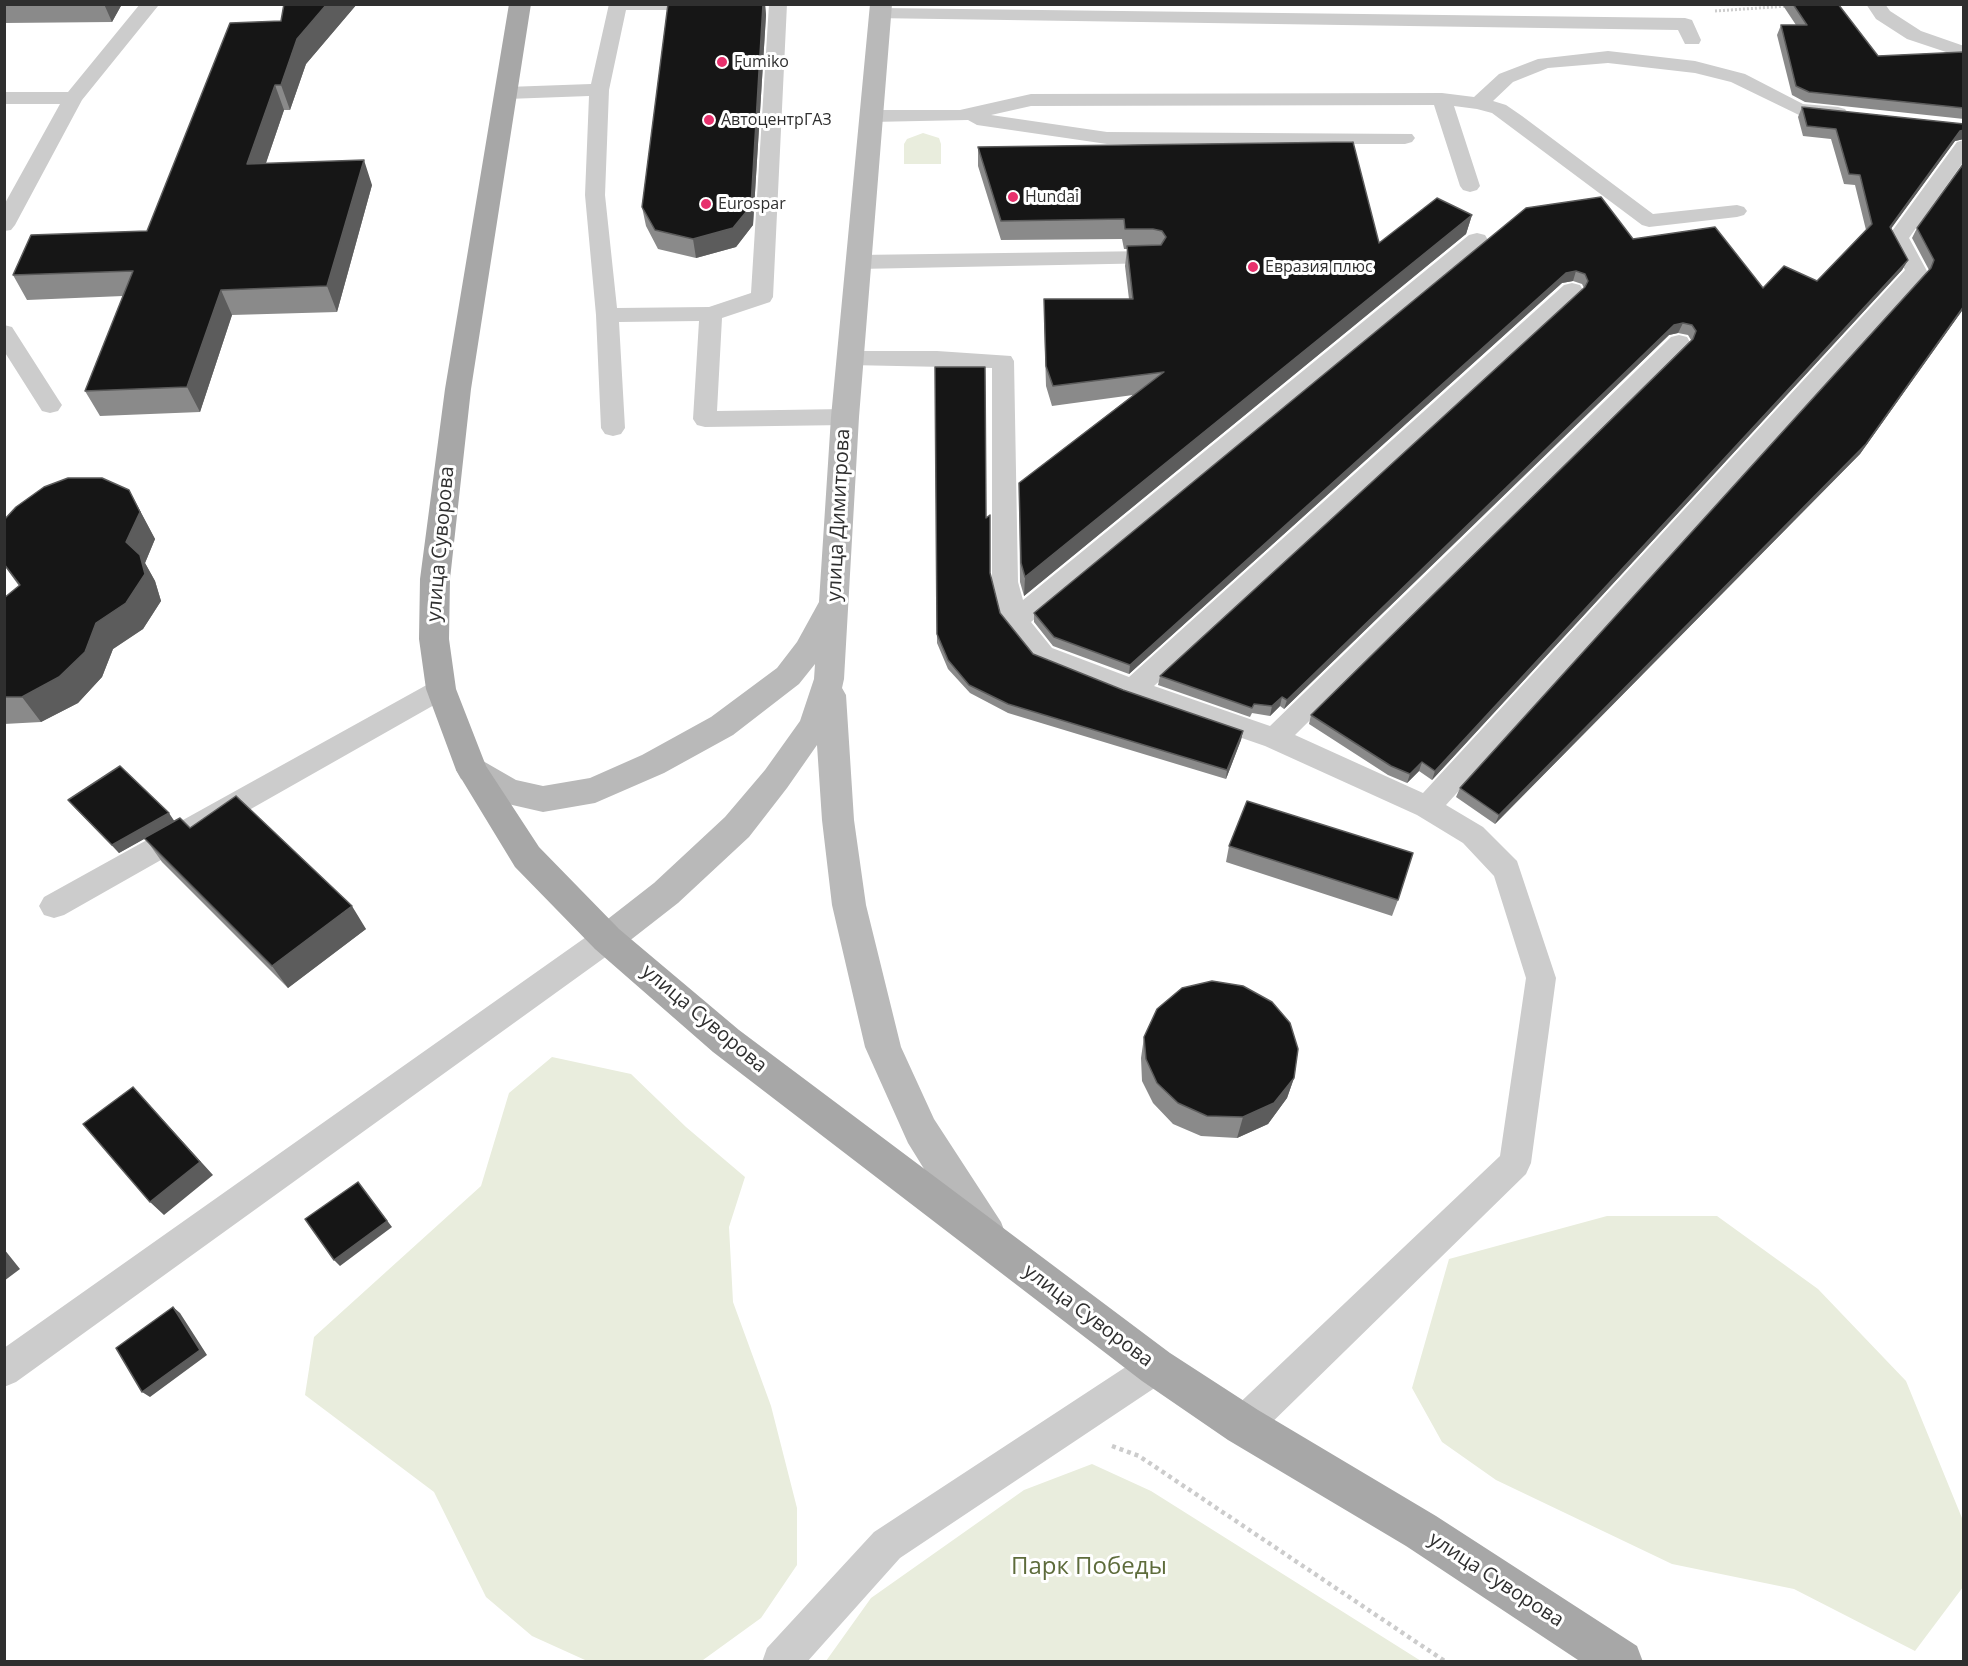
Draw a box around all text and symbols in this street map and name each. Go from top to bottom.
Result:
place label: Fumiko [734,52,789,72]
marker: Fumiko [715,55,729,69]
place label: АвтоцентрГАЗ [721,110,832,130]
marker: АвтоцентрГАЗ [702,113,716,127]
place label: Hundai [1025,187,1079,207]
marker: Hundai [1006,190,1020,204]
place label: Eurospar [718,194,786,214]
marker: Eurospar [699,197,713,211]
place label: Евразия плюс [1265,257,1373,277]
marker: Евразия плюс [1246,260,1260,274]
street label: улица Димитрова [822,428,856,602]
street label: улица Суворова [422,465,460,623]
street label: улица Суворова [637,960,771,1078]
street label: улица Суворова [1018,1259,1158,1373]
street label: улица Суворова [1424,1527,1568,1633]
park label: Парк Победы [1011,1553,1167,1581]

